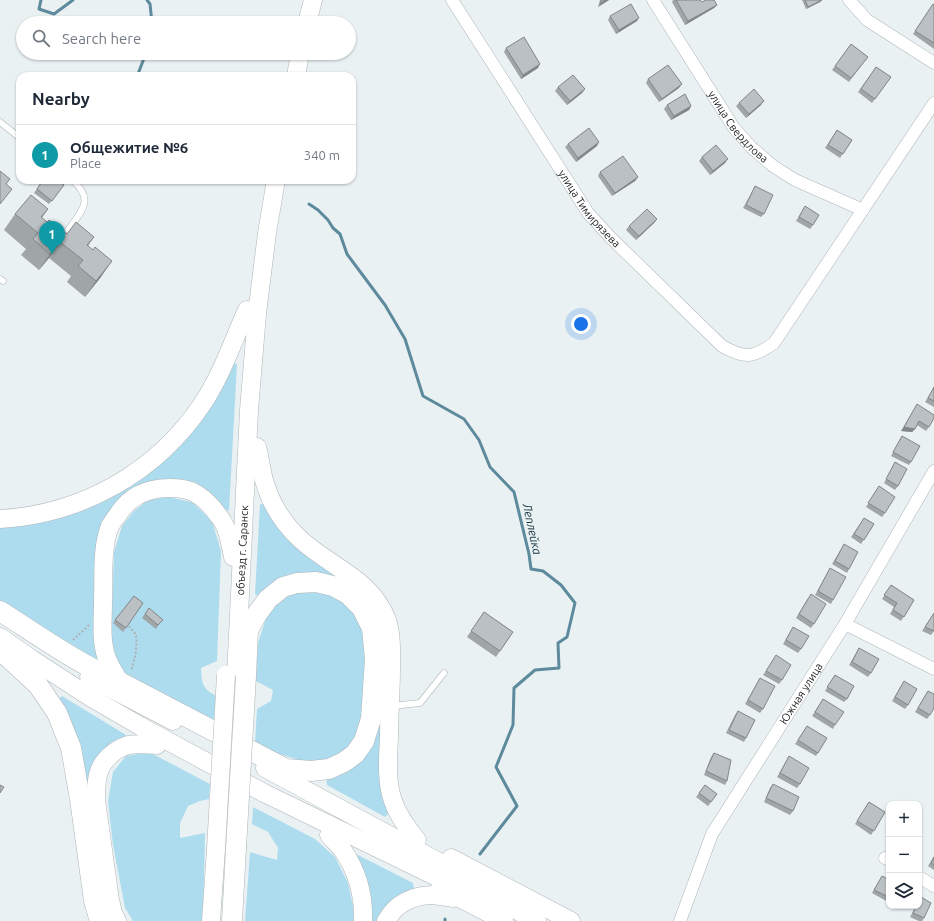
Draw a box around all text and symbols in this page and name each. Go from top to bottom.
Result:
search box [16,16,356,60]
icon: search [30,27,52,49]
text: Search here [62,30,141,47]
street label: улица Свердлова [706,88,771,165]
text: Nearby [32,89,90,108]
text: Общежитие №6 [70,139,188,156]
text: 1 [41,148,49,162]
text: 340 m [304,148,340,162]
text: Place [70,156,101,170]
street label: улица Тимирязева [556,168,623,250]
pin: 1 [39,221,65,254]
your location [571,314,591,334]
water label: Леплейка [521,501,544,556]
street label: объезд г. Саранск [234,504,250,596]
street label: Южная улица [777,661,825,726]
map controls [886,801,922,909]
button: + [886,801,922,837]
button: − [886,837,922,873]
button: layers [886,873,922,909]

